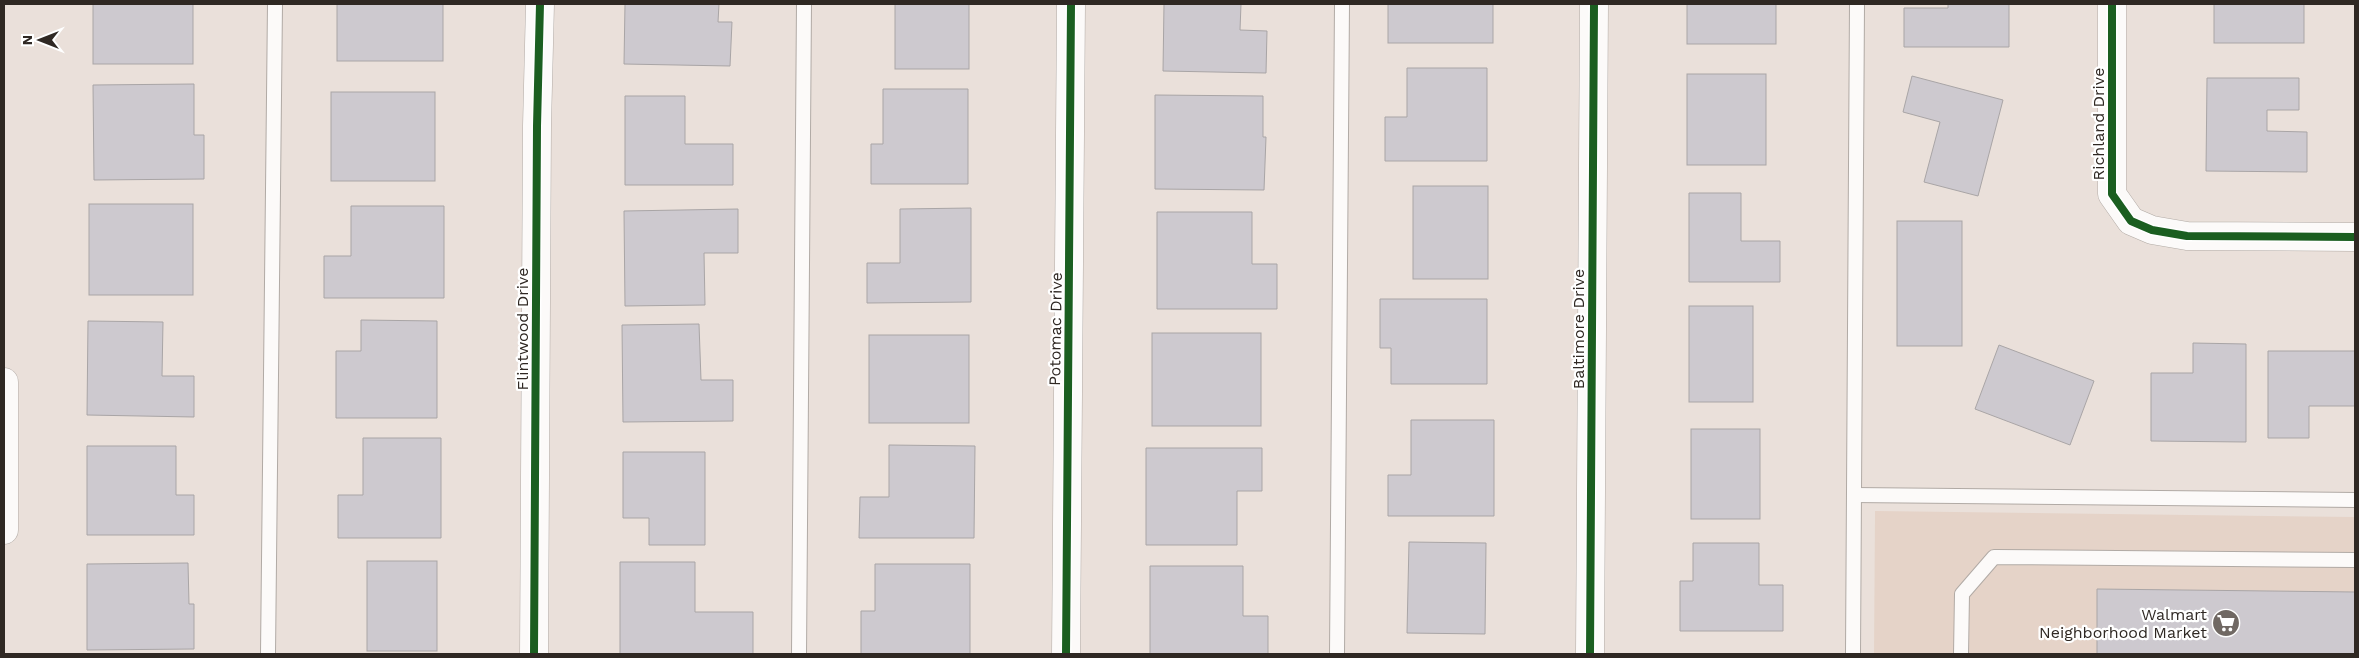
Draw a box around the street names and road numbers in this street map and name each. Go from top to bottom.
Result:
street label: Richland Drive [2089,68,2108,180]
street label: Flintwood Drive [513,267,532,391]
street label: Baltimore Drive [1569,269,1588,389]
street label: Potomac Drive [1045,272,1066,386]

